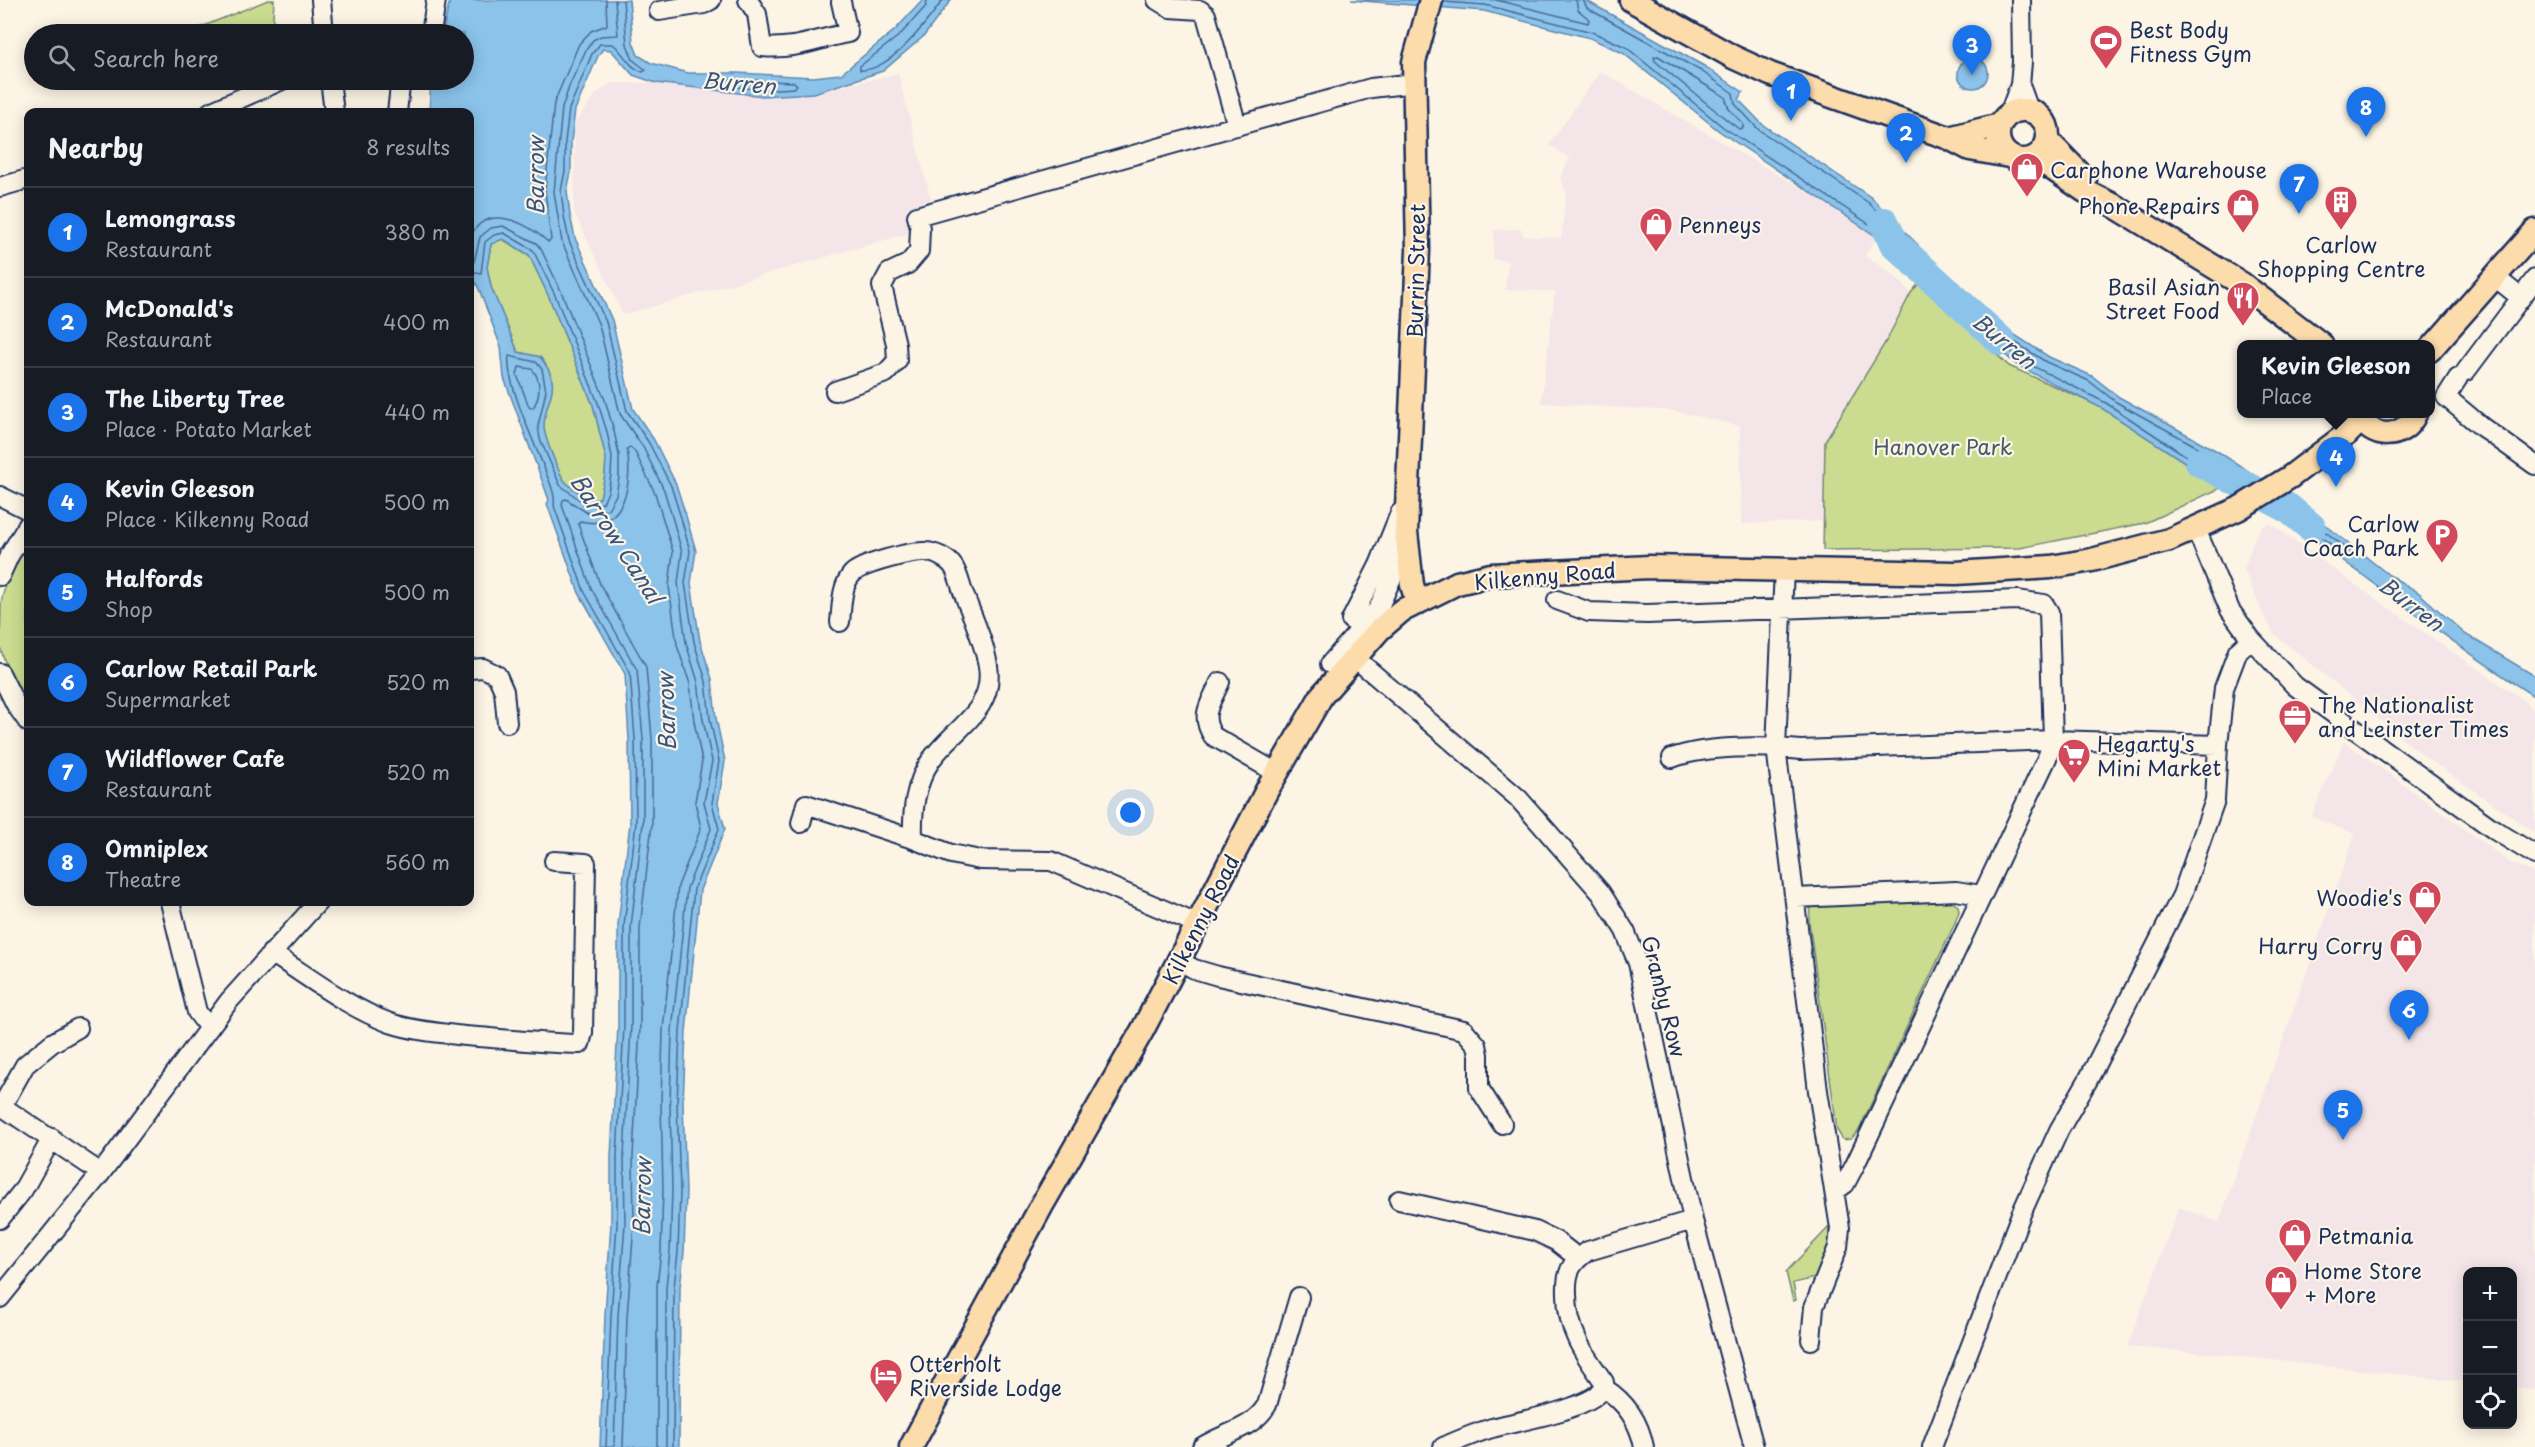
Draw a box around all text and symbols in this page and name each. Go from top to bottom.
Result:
place label: Best Body Fitness Gym [2129,13,2252,69]
sports icon: Best Body Fitness Gym [2088,23,2124,70]
search box [24,24,474,90]
pin: 3 [1952,26,1992,75]
icon: search [45,41,78,74]
text: Search here [93,41,219,74]
water label: Burren [701,62,779,102]
pin: 1 [1772,72,1810,121]
pin: 8 [2346,88,2386,137]
pin: 2 [1886,114,1926,163]
text: Nearby [48,128,143,167]
text: 8 results [366,132,450,162]
water label: Barrow [518,134,551,215]
shop icon: Carphone Warehouse [2009,151,2045,198]
place label: Carphone Warehouse [2050,153,2267,185]
pin: 7 [2280,164,2318,214]
building icon: Carlow Shopping Centre [2323,184,2359,231]
shop icon: Phone Repairs [2225,187,2261,234]
place label: Phone Repairs [2079,189,2220,221]
text: Lemongrass [105,201,235,234]
street label: Burrin Street [1398,204,1432,338]
shop icon: Penneys [1638,206,1674,253]
place label: Penneys [1679,208,1761,240]
text: 1 [63,217,72,247]
text: 380 m [384,217,450,247]
place label: Carlow Shopping Centre [2257,228,2425,284]
text: Restaurant [105,234,212,264]
place label: Basil Asian Street Food [2105,270,2220,326]
restaurant icon: Basil Asian Street Food [2225,280,2261,327]
text: McDonald's [105,291,234,324]
water label: Burren [1966,304,2045,377]
text: 2 [60,307,75,337]
text: 400 m [383,307,450,337]
text: Restaurant [105,324,212,354]
popup [2237,340,2435,418]
text: Kevin Gleeson [2261,348,2411,381]
text: The Liberty Tree [105,381,285,414]
text: Place [2261,381,2312,411]
text: 3 [61,397,74,427]
text: 440 m [385,397,450,427]
text: Place · Potato Market [105,414,312,444]
park label: Hanover Park [1873,430,2013,462]
pin: 4 [2316,438,2356,487]
water label: Barrow Canal [564,467,674,612]
text: Kevin Gleeson [105,471,255,504]
text: 4 [61,487,74,517]
text: 500 m [383,487,450,517]
text: Place · Kilkenny Road [105,504,309,534]
place label: Carlow Coach Park [2303,507,2419,563]
parking icon: Carlow Coach Park [2424,517,2460,564]
street label: Kilkenny Road [1473,553,1617,597]
text: Halfords [105,561,203,594]
water label: Burren [2373,568,2453,639]
text: 5 [61,577,74,607]
text: 500 m [383,577,450,607]
text: Shop [105,594,153,624]
text: Carlow Retail Park [105,651,318,684]
text: 6 [60,667,75,697]
text: 520 m [386,667,450,697]
water label: Barrow [647,670,683,751]
text: Supermarket [105,684,231,714]
place label: The Nationalist and Leinster Times [2318,688,2509,744]
office icon: The Nationalist and Leinster Times [2277,698,2313,745]
place label: Hegarty's Mini Market [2097,727,2221,783]
supermarket icon: Hegarty's Mini Market [2056,737,2092,784]
text: Wildflower Cafe [105,741,285,774]
text: 7 [62,757,73,787]
text: 520 m [386,757,450,787]
text: Restaurant [105,774,212,804]
your location [1116,798,1145,827]
text: Omniplex [105,831,208,864]
text: 8 [61,847,74,877]
text: 560 m [385,847,450,877]
street label: Kilkenny Road [1154,849,1246,989]
text: Theatre [105,864,181,894]
shop icon: Woodie's [2407,879,2443,926]
place label: Woodie's [2316,881,2402,913]
shop icon: Harry Corry [2388,927,2424,974]
place label: Harry Corry [2258,929,2383,961]
street label: Granby Row [1634,932,1696,1060]
pin: 6 [2390,990,2428,1040]
pin: 5 [2324,1090,2362,1140]
water label: Barrow [624,1155,658,1236]
shop icon: Petmania [2277,1217,2313,1264]
place label: Petmania [2318,1219,2413,1251]
place label: Home Store + More [2304,1254,2422,1310]
shop icon: Home Store + More [2263,1264,2299,1311]
map controls [2463,1267,2517,1429]
button: + [2463,1267,2517,1321]
button: − [2463,1321,2517,1375]
place label: Otterholt Riverside Lodge [909,1347,1062,1403]
hotel icon: Otterholt Riverside Lodge [868,1357,904,1404]
button: locate [2463,1375,2517,1429]

